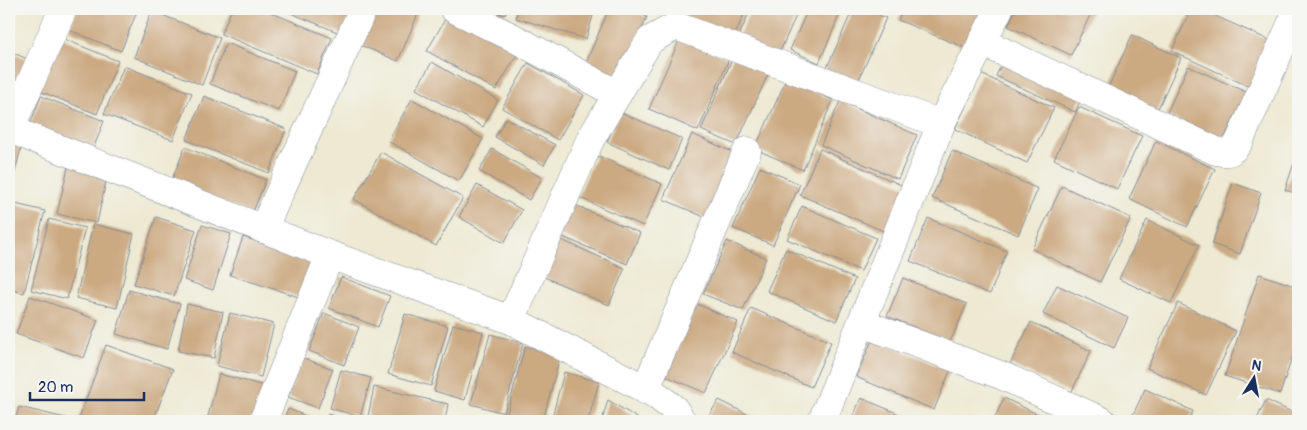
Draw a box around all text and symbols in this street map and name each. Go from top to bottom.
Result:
north arrow [1230,352,1280,402]
text: N [1250,356,1263,375]
scale bar [30,370,144,402]
text: 20 m [38,378,73,397]

